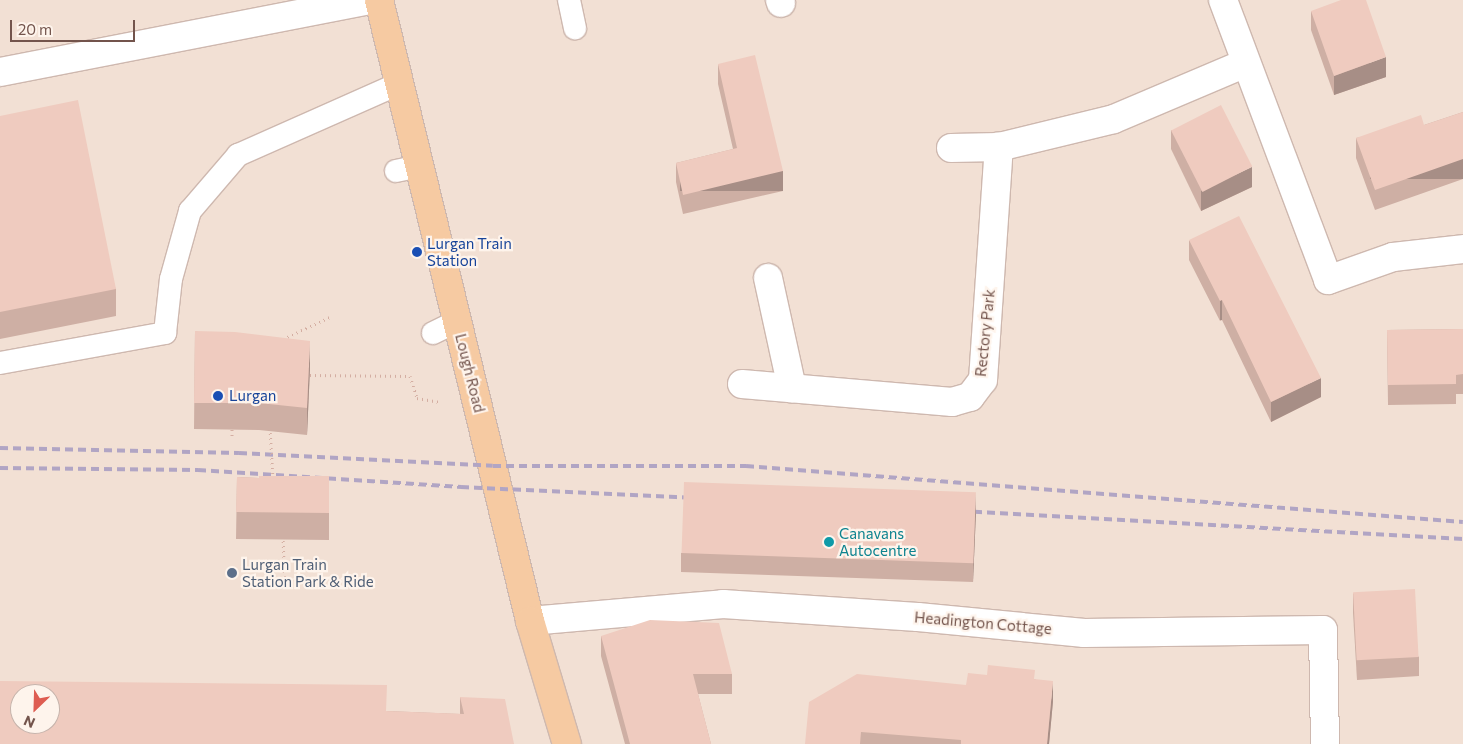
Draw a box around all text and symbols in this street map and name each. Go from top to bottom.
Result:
scale bar [12,10,138,42]
text: 20 m [18,20,52,38]
place label: Lurgan Train Station [427,234,512,269]
marker: Lurgan Train Station [411,246,423,258]
street label: Rectory Park [971,288,999,378]
street label: Lough Road [452,332,488,414]
place label: Lurgan [229,387,276,405]
marker: Lurgan [211,389,225,403]
place label: Canavans Autocentre [839,524,916,559]
marker: Canavans Autocentre [823,536,835,548]
place label: Lurgan Train Station Park & Ride [242,555,374,590]
marker: Lurgan Train Station Park & Ride [226,567,238,579]
street label: Headington Cottage [914,608,1052,638]
north arrow [10,684,60,734]
text: N [21,712,37,732]

